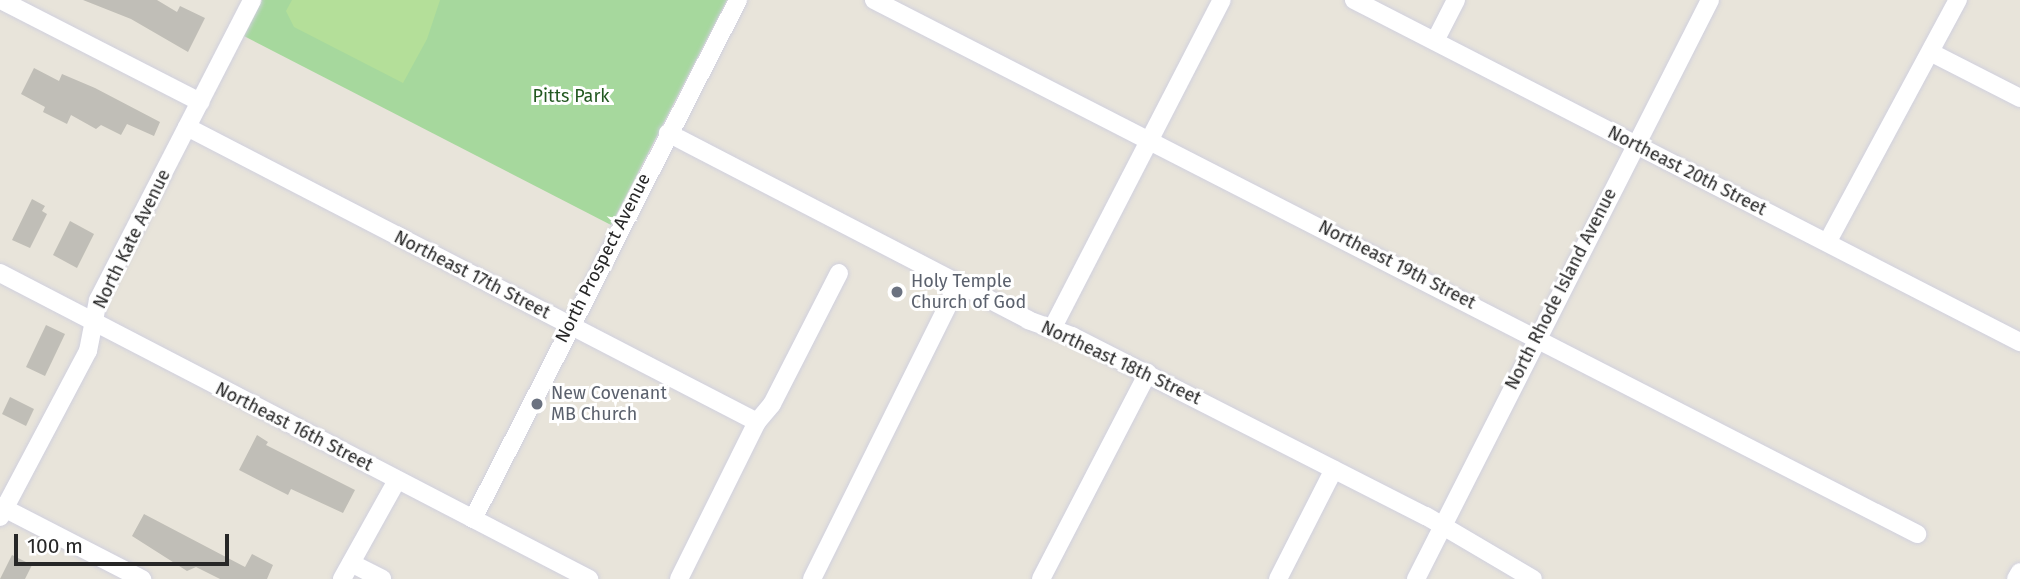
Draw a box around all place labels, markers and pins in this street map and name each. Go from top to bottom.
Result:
place label: Holy Temple Church of God [911,271,1026,314]
marker: Holy Temple Church of God [889,284,905,300]
place label: New Covenant MB Church [551,383,667,426]
marker: New Covenant MB Church [529,396,545,412]

